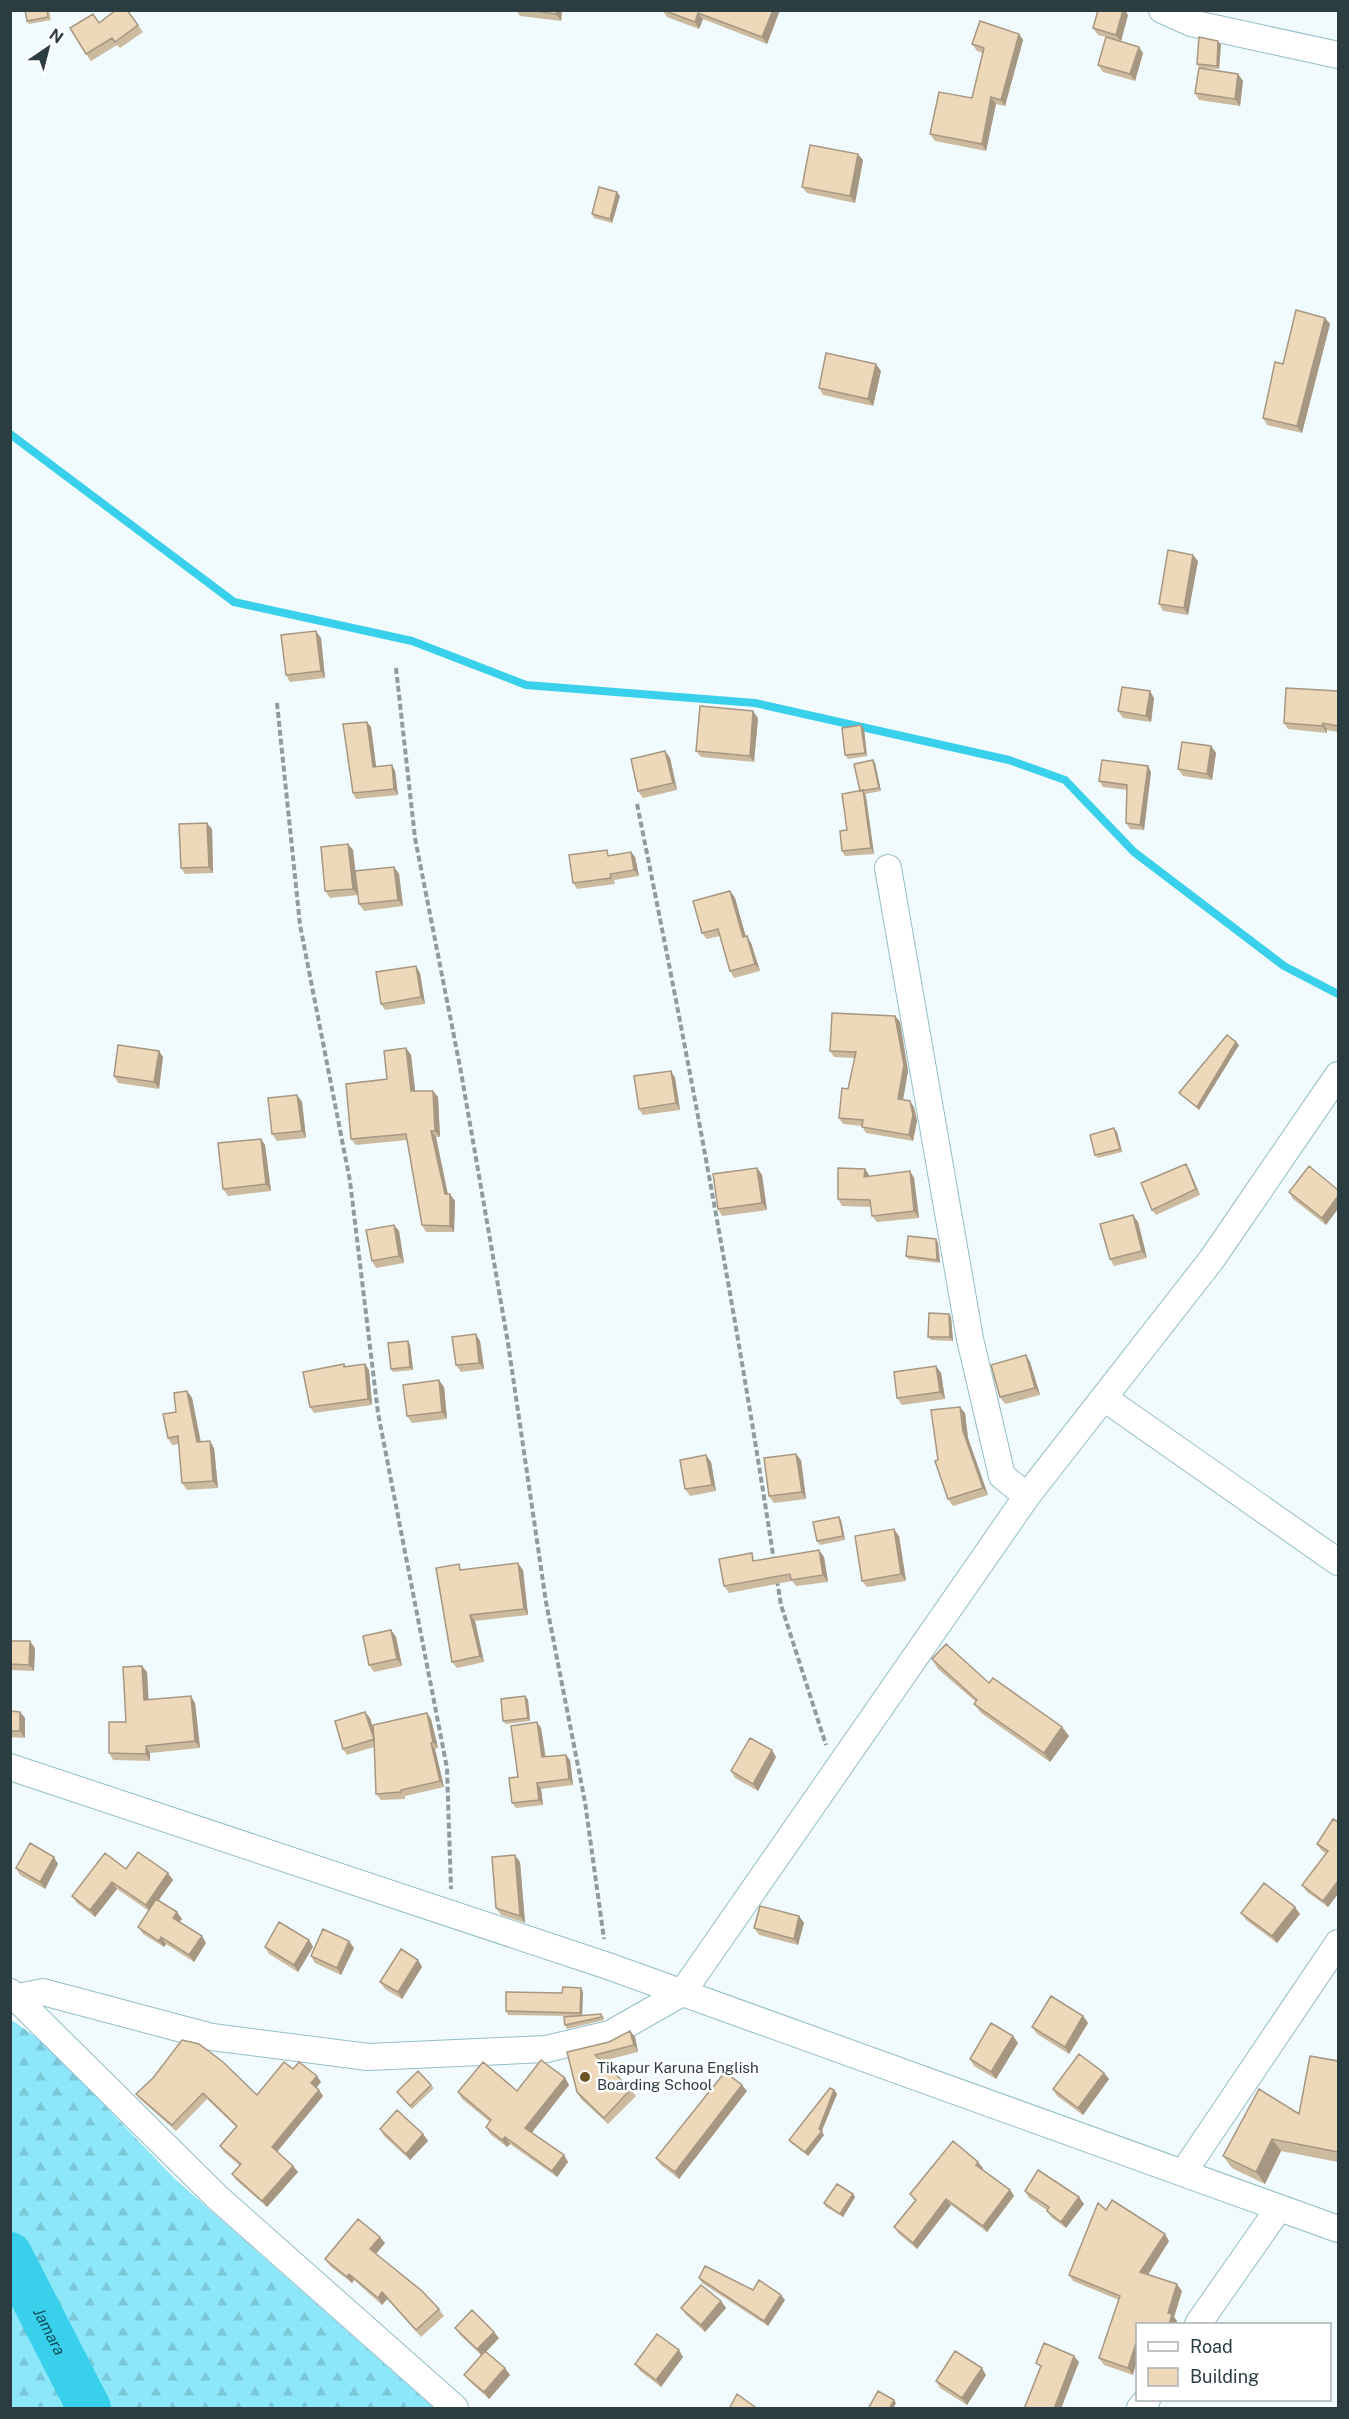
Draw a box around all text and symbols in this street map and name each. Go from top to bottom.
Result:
north arrow [18,18,78,78]
text: N [46,25,67,47]
place label: Tikapur Karuna English Boarding School [597,2059,759,2093]
marker: Tikapur Karuna English Boarding School [578,2070,592,2084]
water label: Jamara [29,2305,69,2359]
legend [1136,2323,1331,2401]
text: Road [1190,2336,1233,2357]
text: Building [1190,2366,1259,2387]

